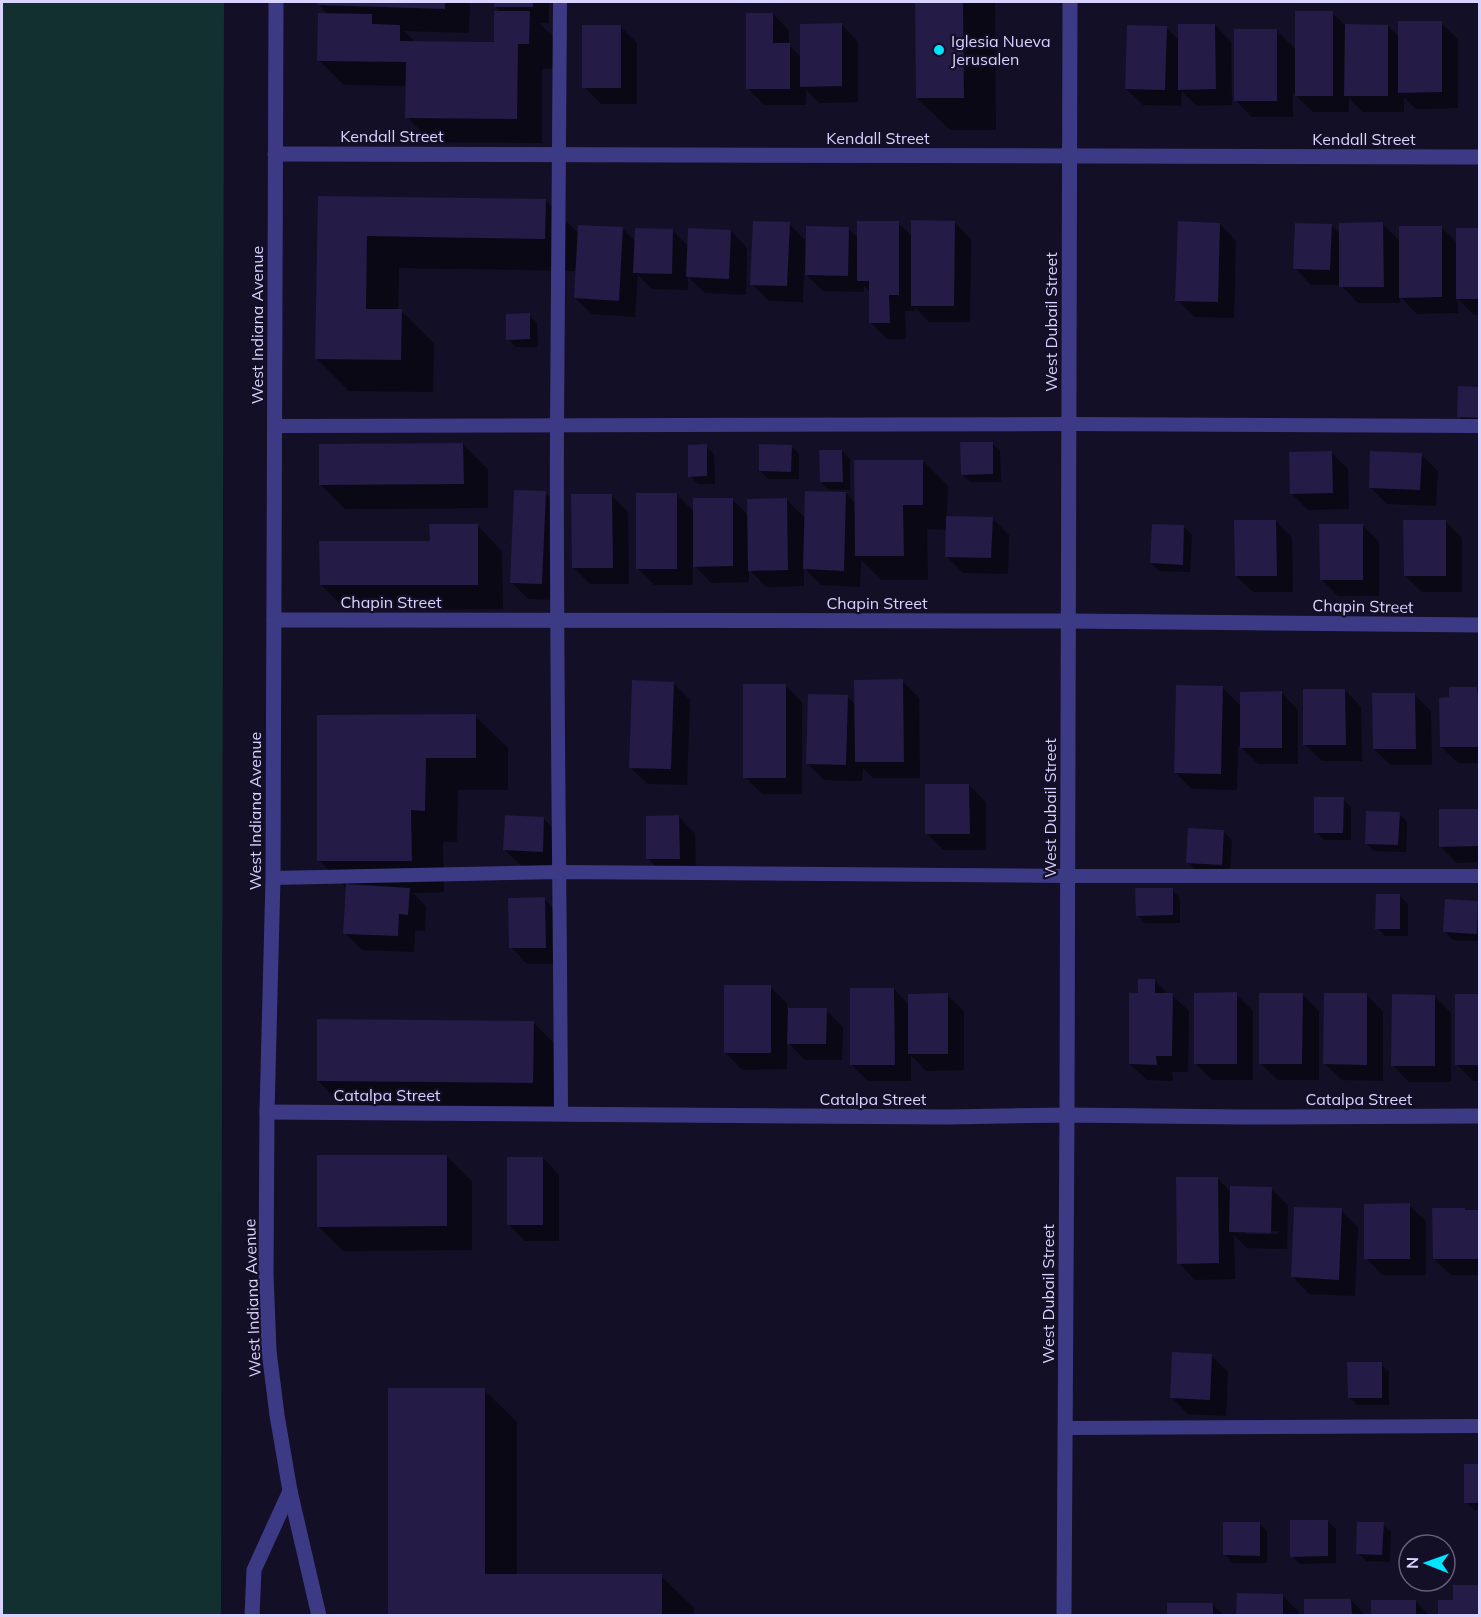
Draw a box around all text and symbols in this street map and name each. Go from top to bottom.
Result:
place label: Iglesia Nueva Jerusalen [951,31,1051,69]
marker: Iglesia Nueva Jerusalen [932,43,946,57]
street label: Kendall Street [340,126,444,146]
street label: Kendall Street [826,128,930,148]
street label: Kendall Street [1312,129,1416,149]
street label: West Indiana Avenue [247,246,267,404]
street label: West Dubail Street [1041,252,1061,392]
street label: Chapin Street [340,592,442,612]
street label: Chapin Street [826,593,928,613]
street label: Chapin Street [1312,595,1414,617]
street label: West Indiana Avenue [245,732,265,890]
street label: West Dubail Street [1040,738,1060,878]
street label: Catalpa Street [334,1085,441,1105]
street label: Catalpa Street [820,1089,927,1109]
street label: Catalpa Street [1306,1089,1413,1109]
street label: West Indiana Avenue [239,1218,265,1378]
street label: West Dubail Street [1038,1224,1058,1364]
north arrow [1397,1533,1457,1593]
text: N [1402,1557,1422,1569]

